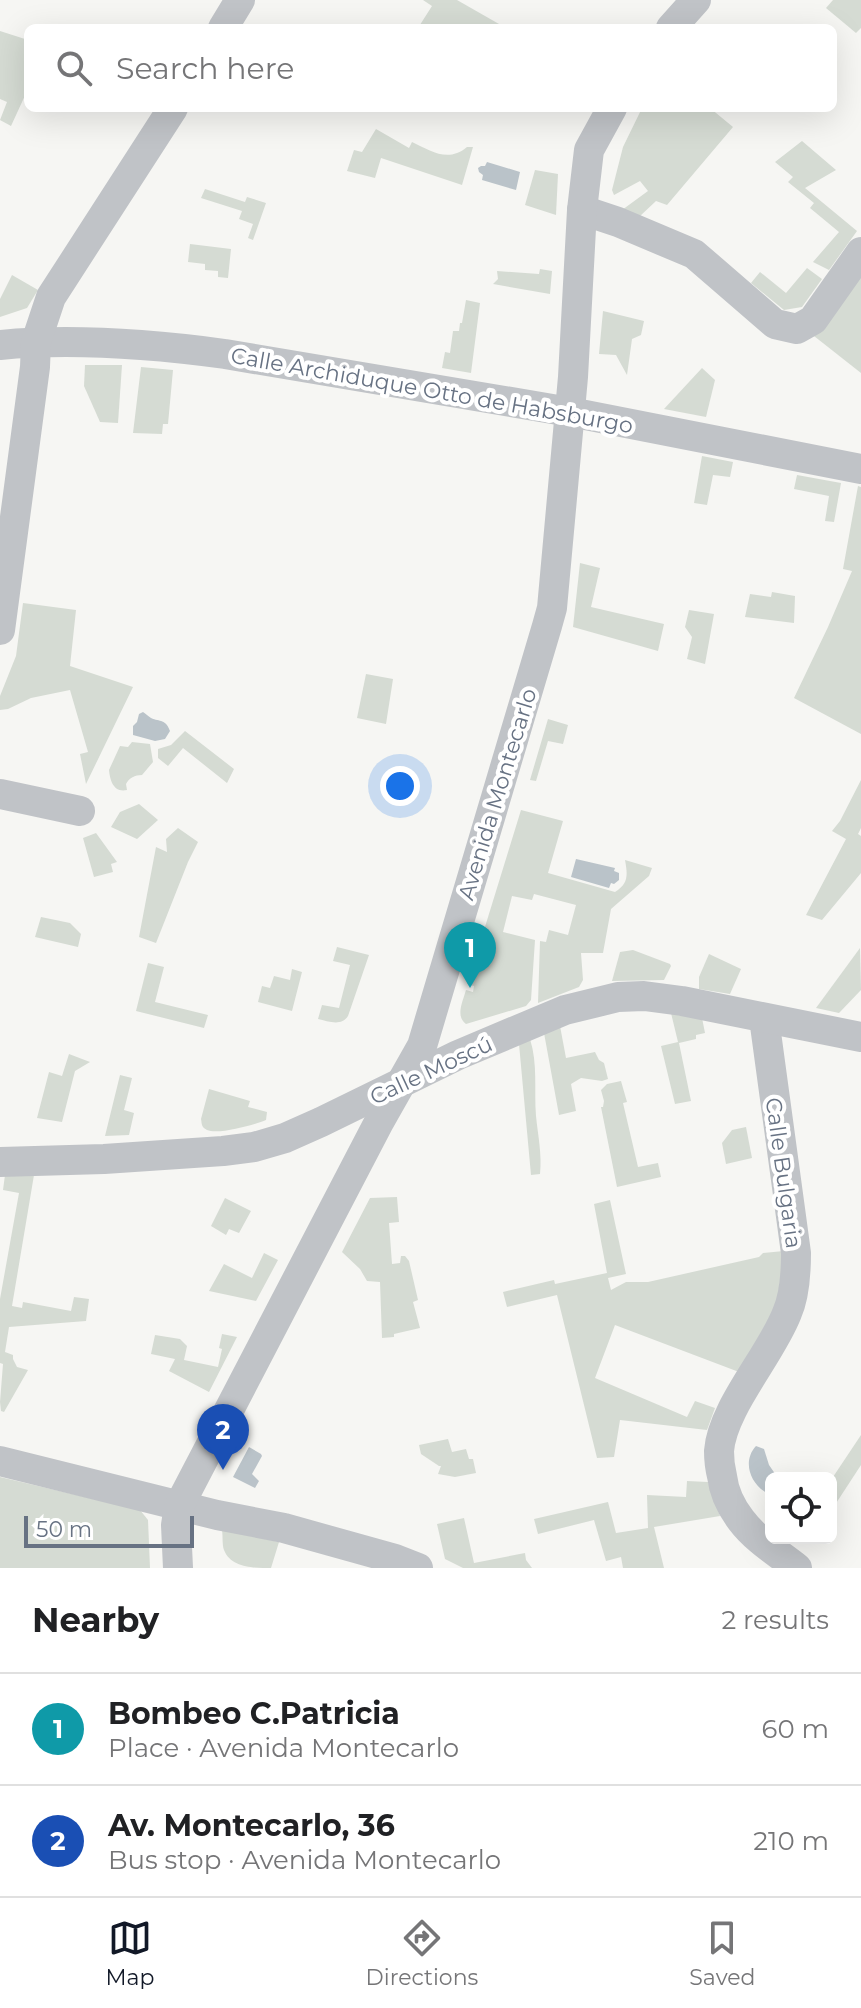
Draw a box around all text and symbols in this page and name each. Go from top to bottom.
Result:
search box [24,24,837,112]
icon: search [52,46,96,90]
text: Search here [116,50,294,87]
street label: Calle Archiduque Otto de Habsburgo [229,342,635,439]
street label: Avenida Montecarlo [452,685,543,903]
your location [380,766,420,806]
pin: 1 [444,922,496,988]
street label: Calle Moscú [366,1030,497,1111]
street label: Calle Bulgaria [760,1096,807,1250]
pin: 2 [197,1404,249,1470]
map controls [765,1472,837,1544]
button: locate [765,1472,837,1544]
scale bar [24,1512,194,1548]
text: 50 m [36,1516,92,1543]
text: Nearby [32,1599,159,1641]
text: 2 results [721,1604,829,1636]
text: Bombeo C.Patricia [108,1695,400,1732]
text: 1 [53,1713,63,1745]
text: 60 m [762,1713,829,1745]
text: Place · Avenida Montecarlo [108,1732,459,1764]
text: Av. Montecarlo, 36 [108,1807,395,1844]
text: 2 [50,1825,66,1857]
text: 210 m [753,1825,829,1857]
text: Bus stop · Avenida Montecarlo [108,1844,501,1876]
tab: Map [106,1916,154,1991]
tab: Directions [366,1916,478,1991]
tab: Saved [689,1916,755,1991]

